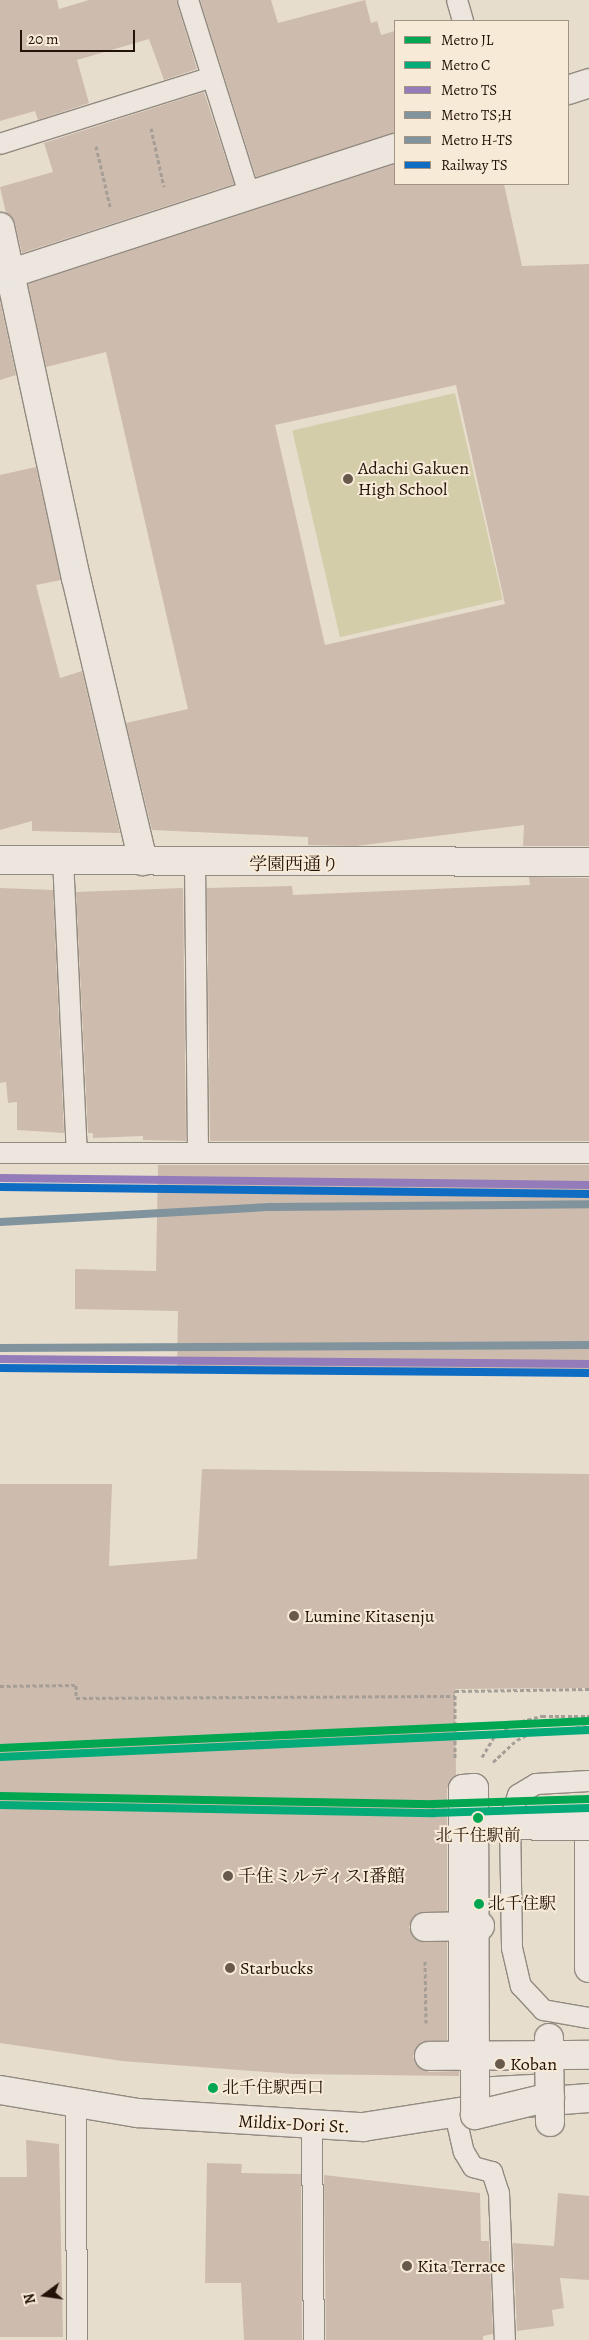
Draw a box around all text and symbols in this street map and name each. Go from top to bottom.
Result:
scale bar [22,20,138,52]
legend [394,20,569,185]
text: 20 m [28,29,59,49]
text: Metro JL [441,30,493,50]
text: Metro C [441,55,491,75]
text: Metro TS [441,80,497,100]
text: Metro TS;H [441,105,512,125]
text: Metro H-TS [441,130,513,150]
text: Railway TS [441,155,508,175]
place label: Adachi Gakuen High School [358,458,469,500]
marker: Adachi Gakuen High School [342,473,354,485]
street label: 学園西通り [249,853,339,875]
place label: Lumine Kitasenju [304,1605,435,1627]
marker: Lumine Kitasenju [288,1610,300,1622]
marker: 北千住駅前 [473,1813,483,1823]
place label: 北千住駅前 [436,1826,520,1846]
place label: 千住ミルディスI番館 [238,1865,406,1887]
marker: 千住ミルディスI番館 [222,1870,234,1882]
place label: 北千住駅 [488,1894,556,1914]
marker: 北千住駅 [474,1899,484,1909]
place label: Starbucks [240,1957,313,1979]
marker: Starbucks [224,1962,236,1974]
place label: Koban [510,2053,557,2075]
marker: Koban [494,2058,506,2070]
place label: 北千住駅西口 [222,2078,324,2098]
marker: 北千住駅西口 [208,2083,218,2093]
street label: Mildix-Dori St. [238,2110,350,2138]
place label: Kita Terrace [417,2255,506,2277]
marker: Kita Terrace [401,2260,413,2272]
north arrow [20,2270,70,2320]
text: N [20,2292,40,2306]

